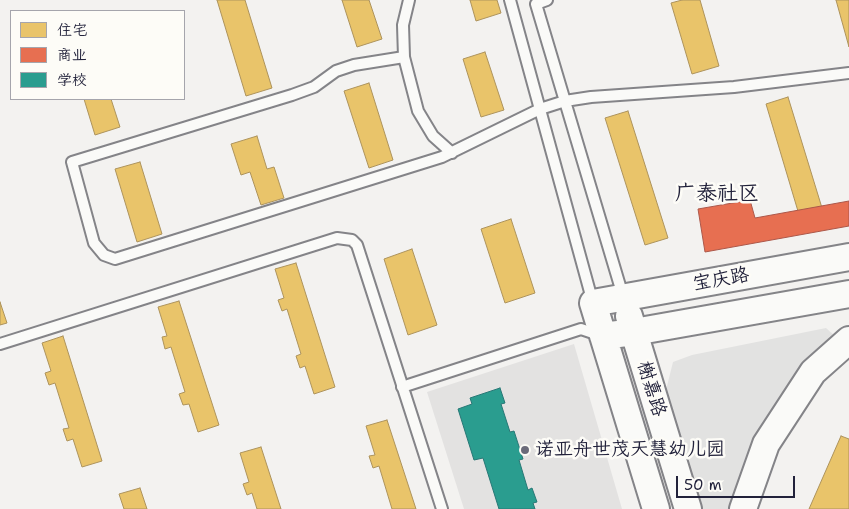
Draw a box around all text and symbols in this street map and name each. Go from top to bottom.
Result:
legend [10,10,185,100]
text: 住宅 [57,20,87,40]
text: 商业 [57,45,87,65]
text: 学校 [57,70,87,90]
district label: 广泰社区 [675,182,759,208]
street label: 宝庆路 [691,264,751,296]
street label: 榭嘉路 [632,358,670,420]
place label: 诺亚舟世茂天慧幼儿园 [535,439,725,461]
marker: 诺亚舟世茂天慧幼儿园 [519,444,531,456]
scale bar [679,466,798,498]
text: 50 m [684,475,722,495]

